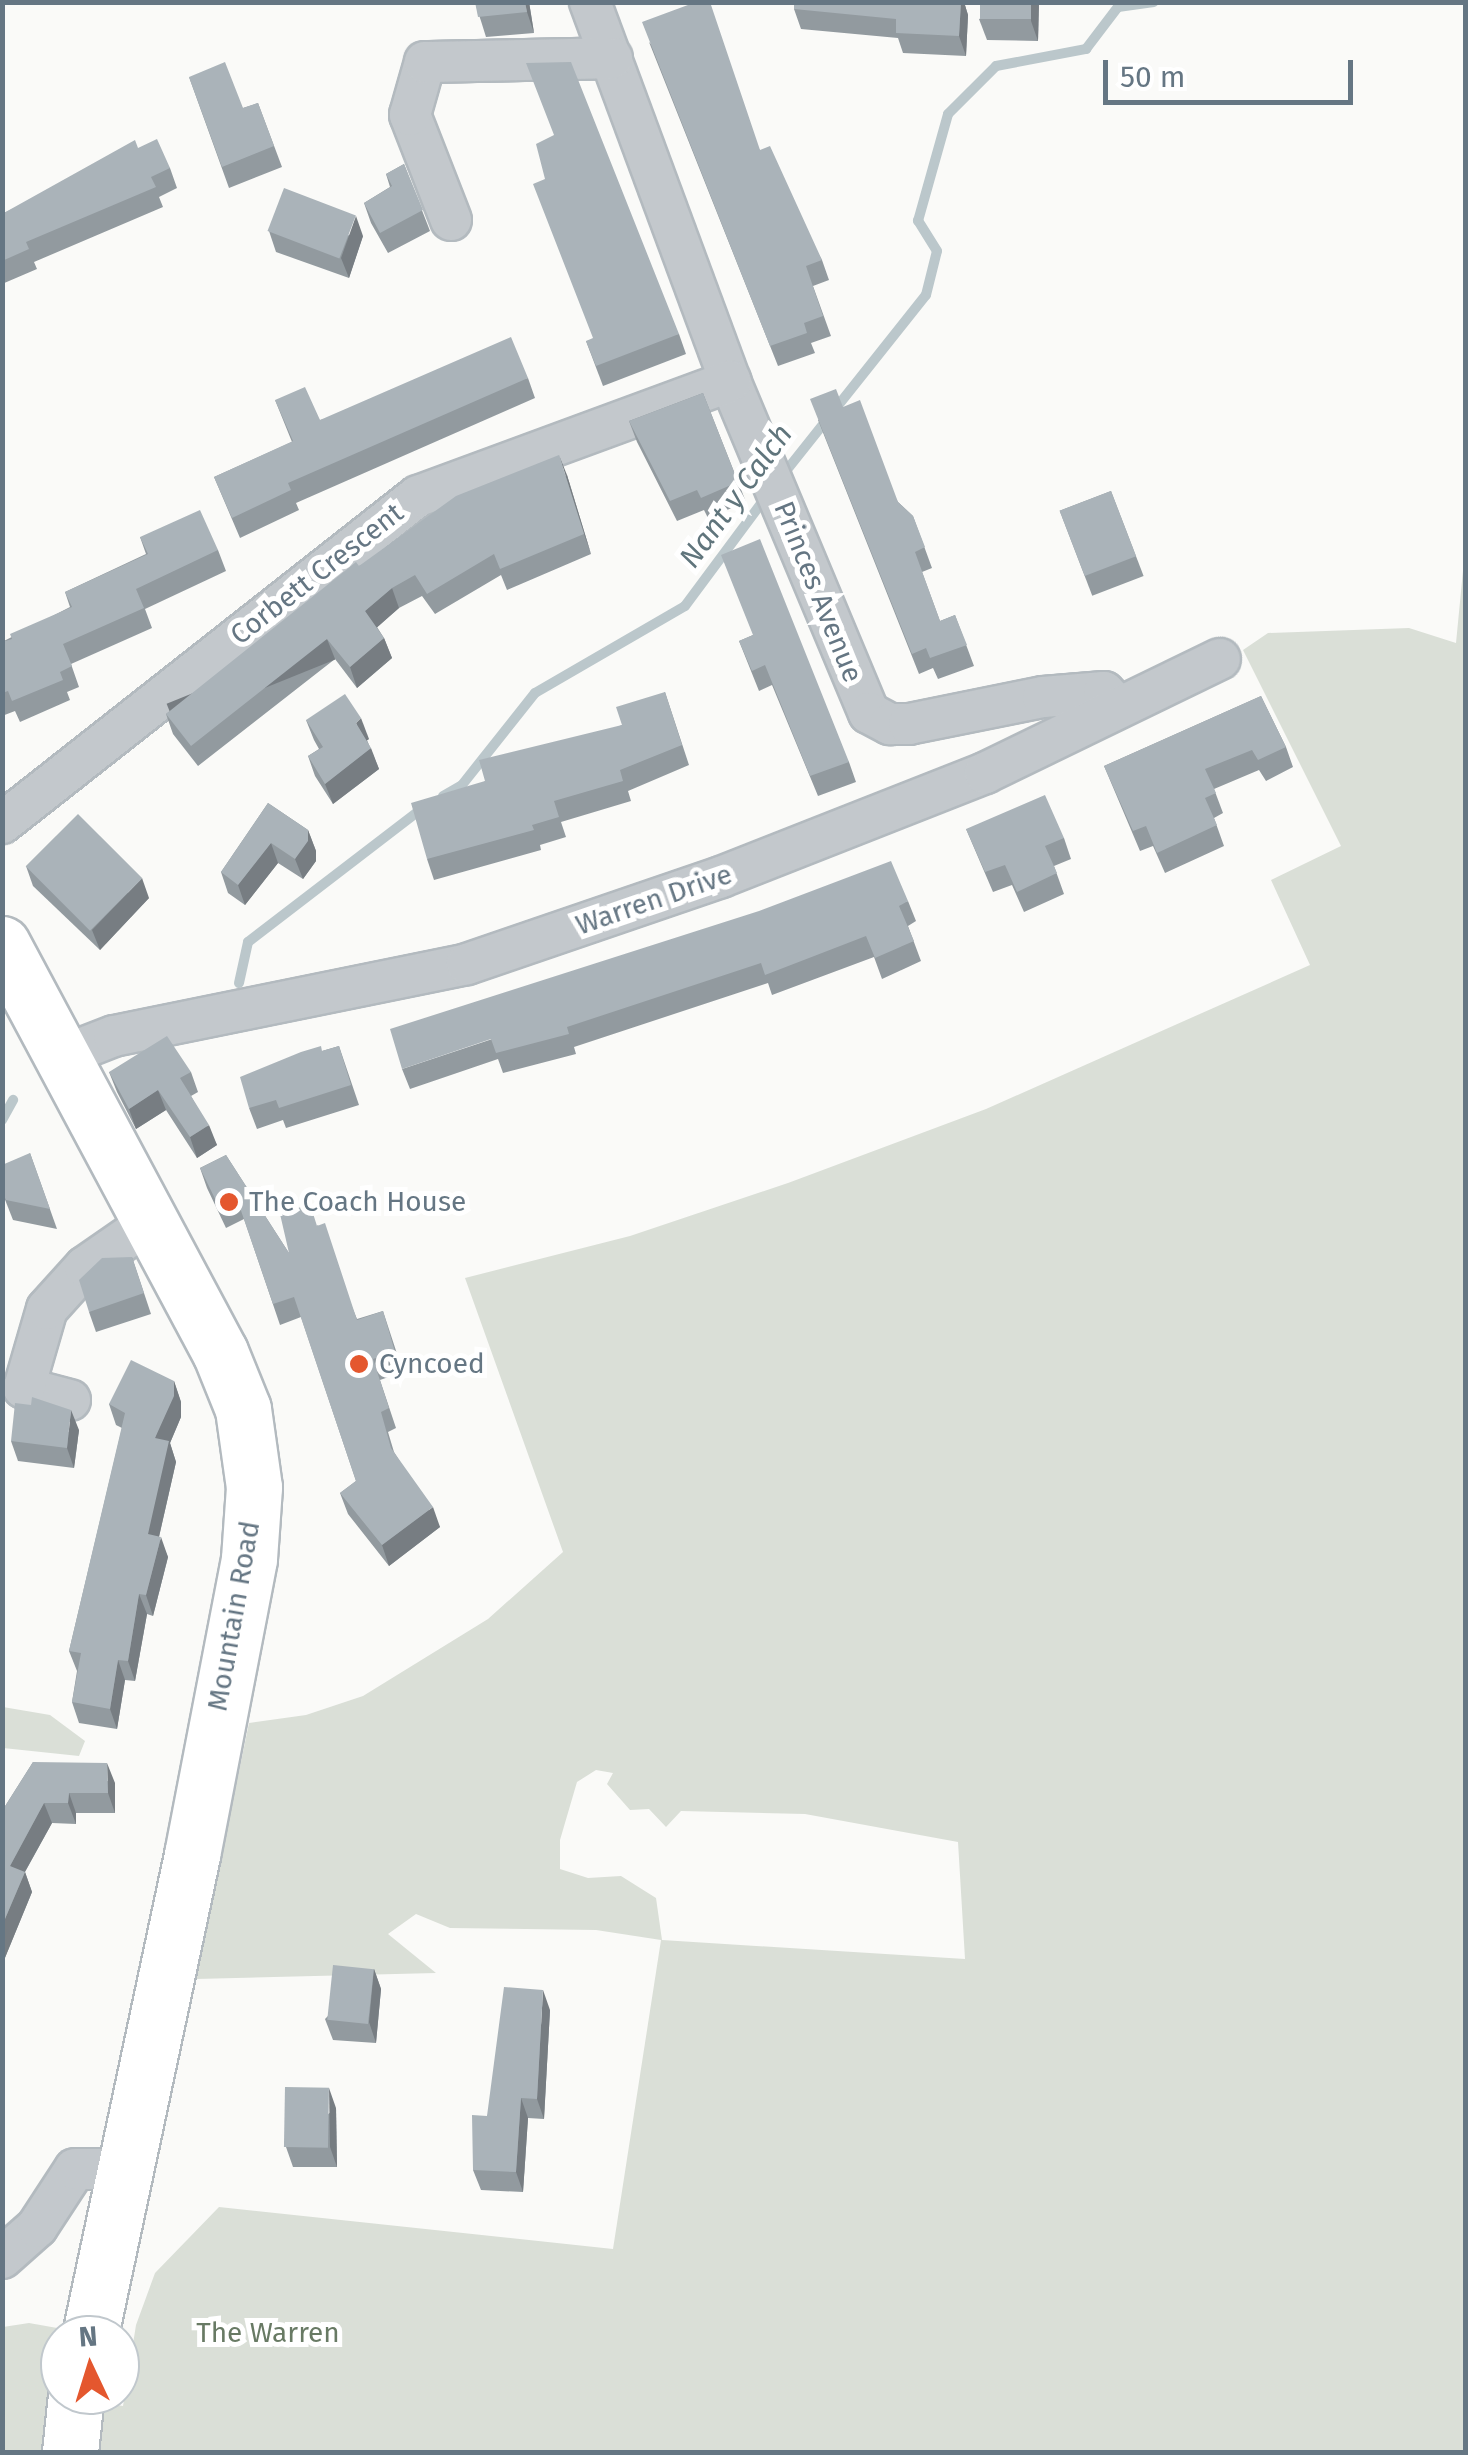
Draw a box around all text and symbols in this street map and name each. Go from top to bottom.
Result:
scale bar [1108,40,1358,102]
text: 50 m [1120,59,1185,95]
water label: Nant y Calch [672,417,800,575]
street label: Corbett Crescent [224,496,410,652]
street label: Princes Avenue [766,497,870,687]
street label: Warren Drive [571,858,737,942]
place label: The Coach House [249,1185,466,1219]
marker: The Coach House [218,1191,240,1213]
place label: Cyncoed [379,1347,485,1381]
marker: Cyncoed [348,1353,370,1375]
street label: Mountain Road [201,1518,267,1714]
north arrow [40,2315,140,2415]
park label: The Warren [196,2316,340,2350]
text: N [78,2319,98,2354]

